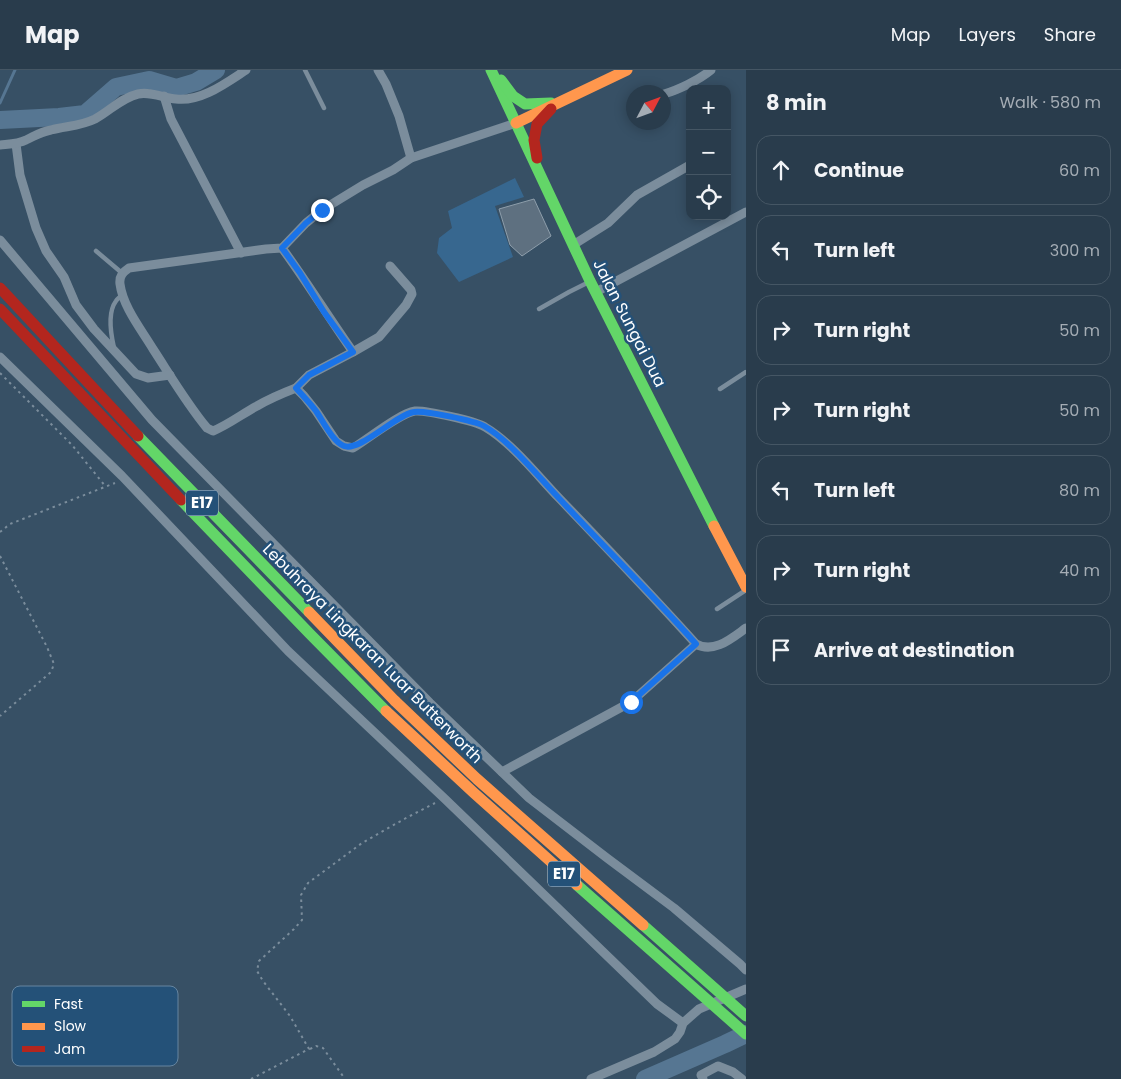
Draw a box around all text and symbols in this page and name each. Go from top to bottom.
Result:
text: Map [25,18,80,51]
text: Map [891,22,931,47]
text: Layers [959,22,1016,47]
text: Share [1044,22,1096,47]
north arrow [626,85,671,130]
map controls [686,85,731,220]
button: + [686,85,731,130]
text: 8 min [766,88,827,117]
text: Walk · 580 m [1000,91,1101,114]
button: − [686,130,731,175]
icon: ahead [767,156,795,184]
text: Continue [814,157,904,184]
text: 60 m [1059,159,1100,182]
button: locate [686,175,731,220]
route end [311,199,334,222]
icon: left [767,236,795,264]
text: Turn left [814,237,895,264]
text: 300 m [1050,239,1100,262]
street label: Jalan Sungai Dua [587,255,672,391]
icon: right [767,316,795,344]
text: Turn right [814,317,910,344]
text: 50 m [1059,319,1100,342]
icon: right [767,396,795,424]
text: Turn right [814,397,910,424]
text: 50 m [1059,399,1100,422]
icon: left [767,476,795,504]
text: Turn left [814,477,895,504]
text: 80 m [1059,479,1100,502]
road number: E17 [186,490,218,516]
street label: Lebuhraya Lingkaran Luar Butterworth [258,538,488,768]
icon: right [767,556,795,584]
text: Turn right [814,557,910,584]
text: 40 m [1059,559,1100,582]
icon: arrive [767,636,795,664]
text: Arrive at destination [814,637,1015,664]
route start [620,691,643,714]
road number: E17 [548,862,580,886]
legend [12,986,178,1066]
text: Fast [54,994,83,1014]
text: Slow [54,1016,87,1036]
text: Jam [54,1039,85,1059]

